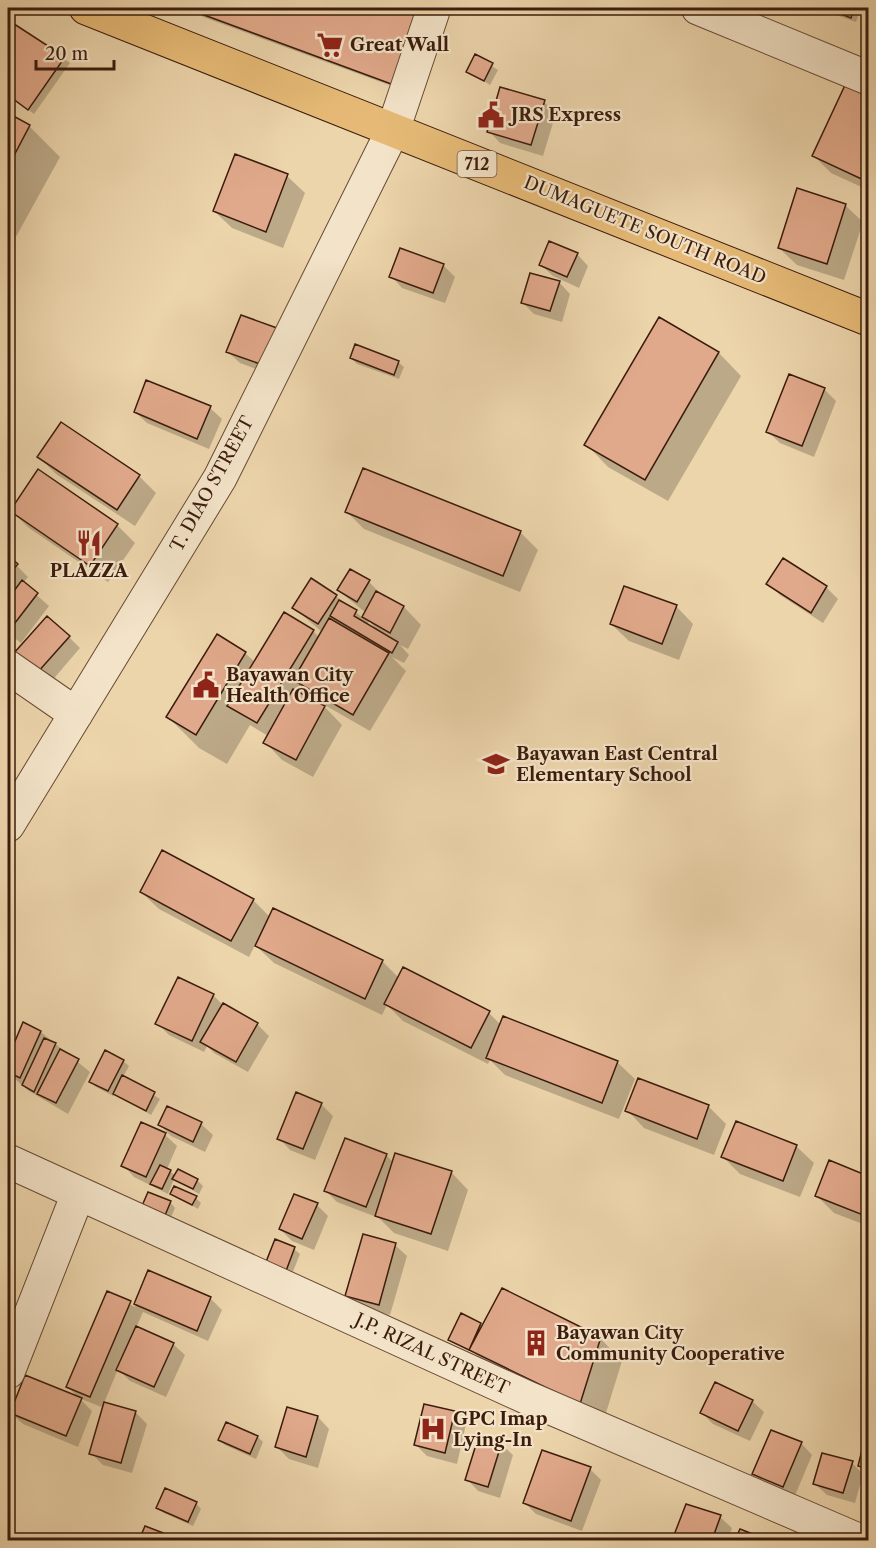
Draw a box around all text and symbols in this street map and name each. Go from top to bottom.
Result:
supermarket icon: Great Wall [315,30,345,60]
scale bar [36,33,114,71]
place label: Great Wall [350,34,449,56]
text: 20 m [45,43,89,65]
public building icon: JRS Express [476,100,506,130]
place label: JRS Express [508,104,621,126]
road number: 712 [458,151,496,177]
street label: DUMAGUETE SOUTH ROAD [521,171,769,289]
street label: T. DIAO STREET [166,412,259,556]
restaurant icon: PLAZZA [74,528,104,558]
place label: PLAZZA [50,560,129,582]
place label: Bayawan City Health Office [226,664,354,707]
public building icon: Bayawan City Health Office [191,670,221,700]
place label: Bayawan East Central Elementary School [516,743,718,786]
school or university icon: Bayawan East Central Elementary School [481,749,511,779]
street label: J.P. RIZAL STREET [348,1307,513,1400]
place label: Bayawan City Community Cooperative [556,1322,785,1365]
building icon: Bayawan City Community Cooperative [521,1328,551,1358]
place label: GPC Imap Lying-In [453,1408,548,1451]
hospital icon: GPC Imap Lying-In [418,1414,448,1444]

